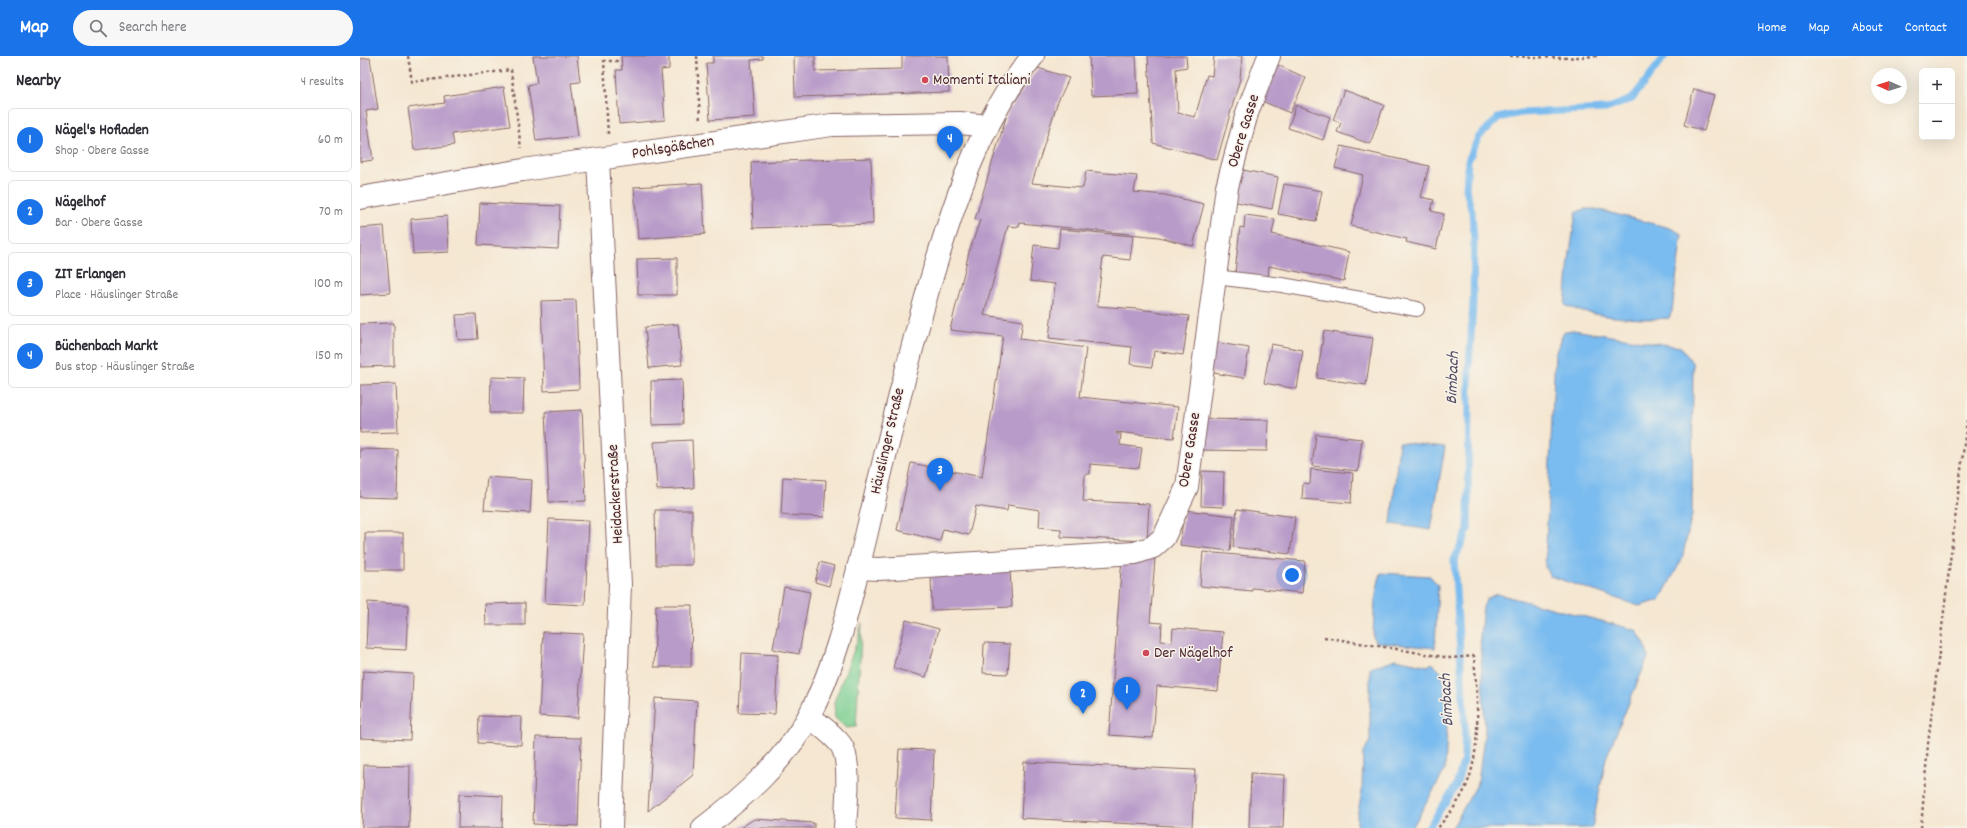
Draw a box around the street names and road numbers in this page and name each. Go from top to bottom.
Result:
street label: Obere Gasse [1222,91,1266,171]
street label: Pohlsgäßchen [630,130,716,166]
street label: Häuslinger Straße [865,385,911,497]
street label: Obere Gasse [1173,411,1207,489]
street label: Heidackerstraße [602,444,630,544]

